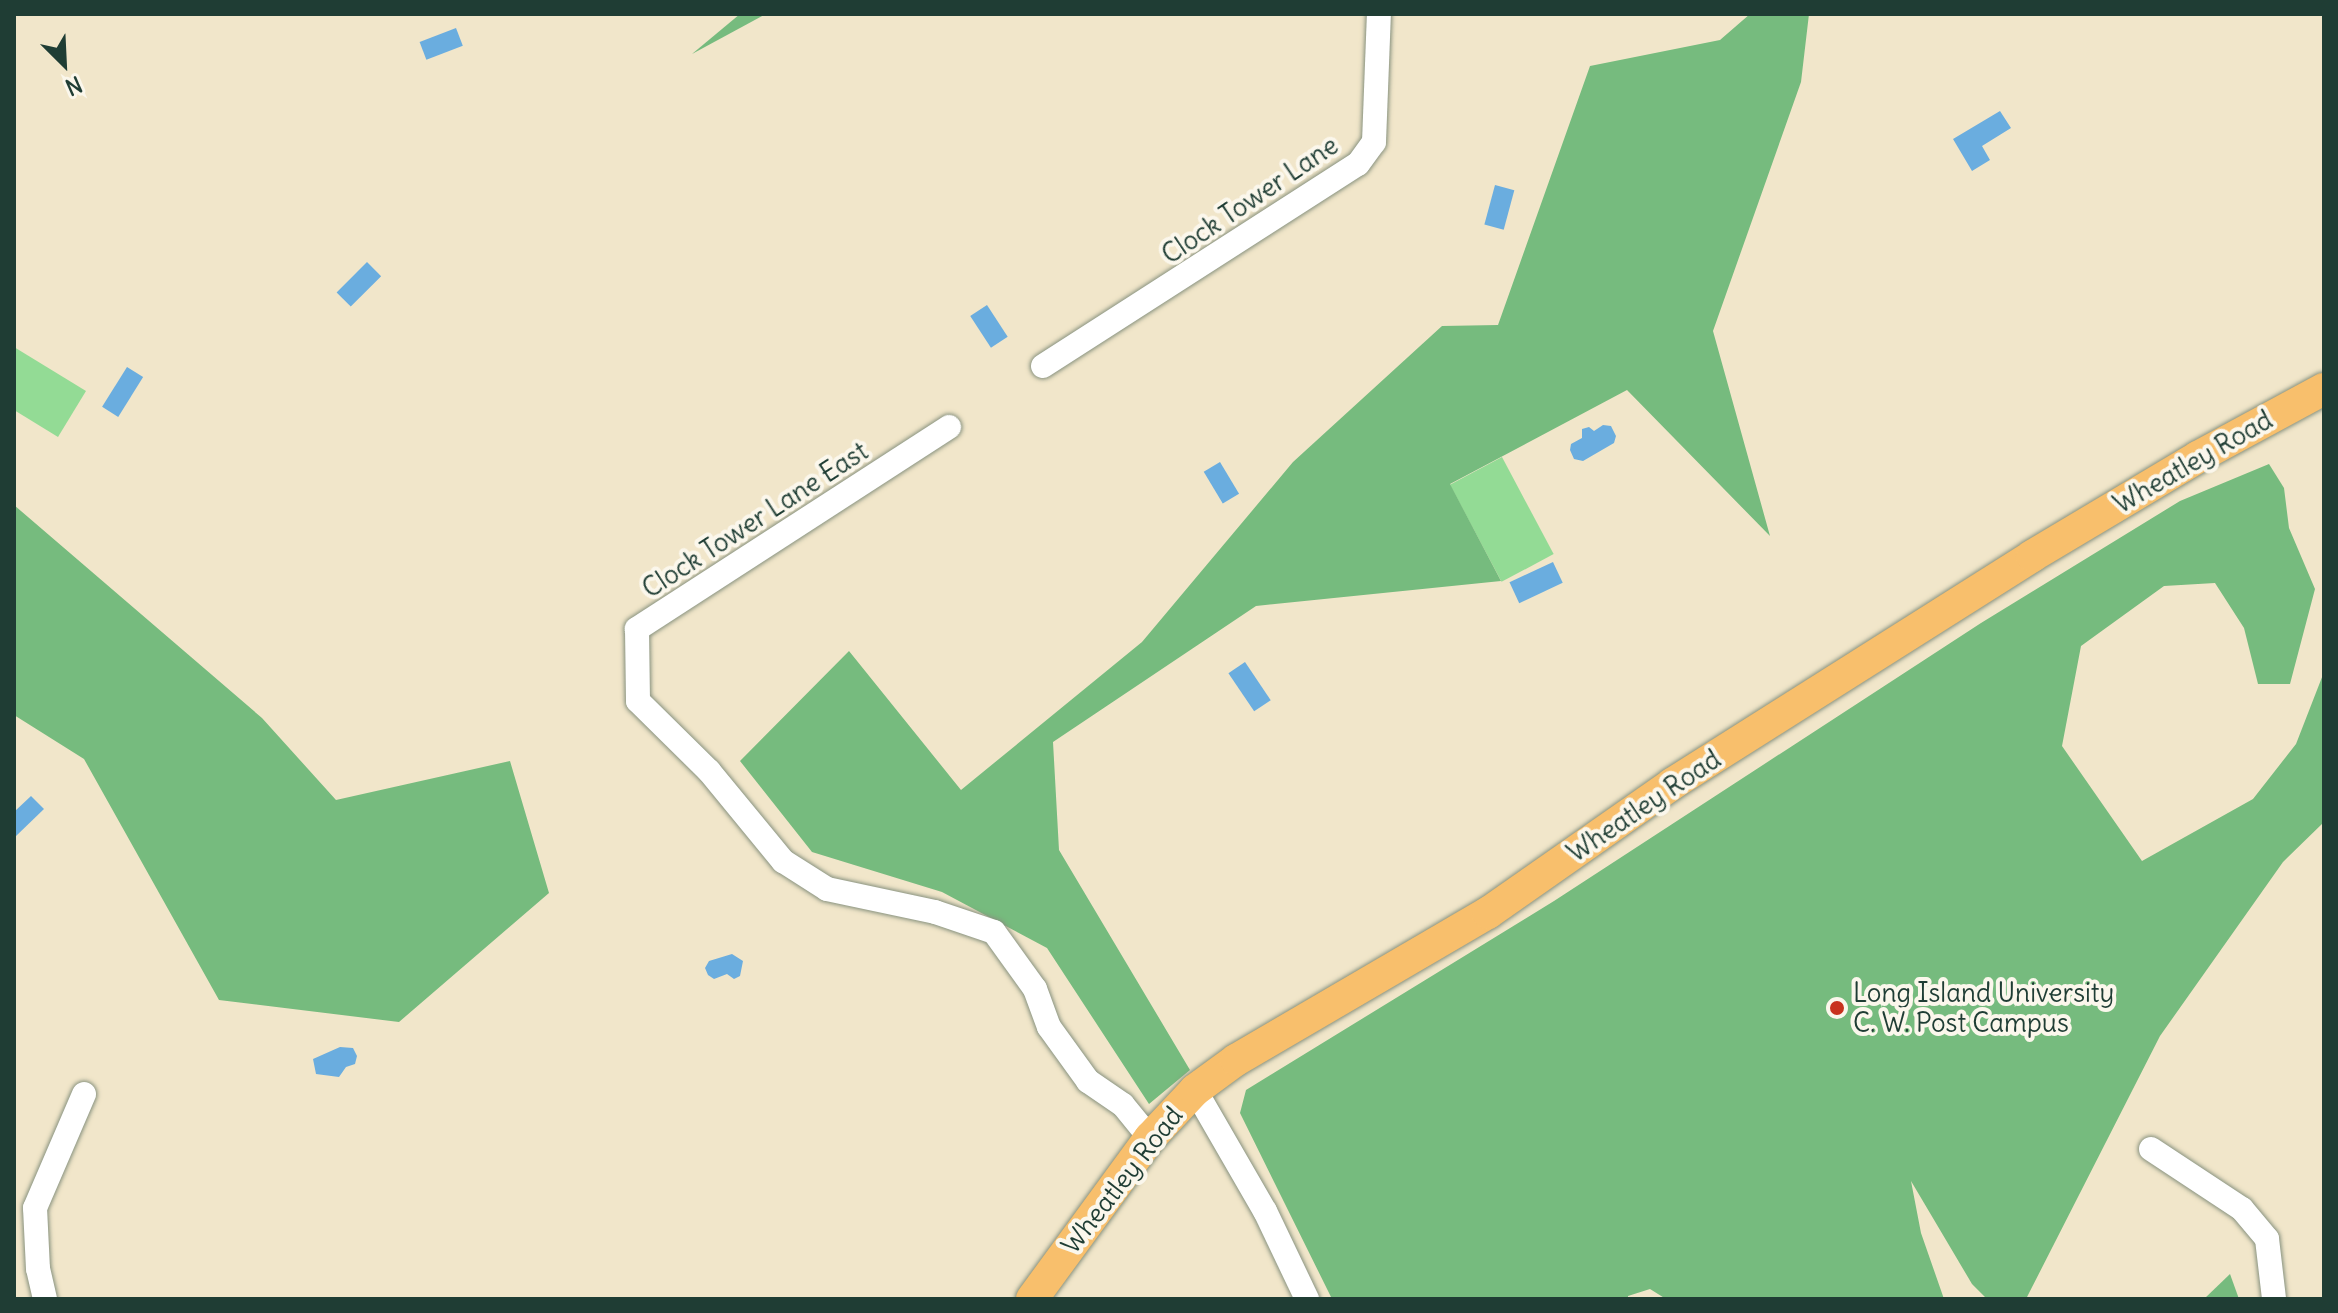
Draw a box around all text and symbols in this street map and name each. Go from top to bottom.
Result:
north arrow [24,24,104,104]
text: N [61,70,86,102]
street label: Clock Tower Lane [1156,130,1344,270]
street label: Wheatley Road [2108,404,2278,520]
street label: Clock Tower Lane East [636,435,874,605]
street label: Wheatley Road [1561,743,1727,869]
place label: Long Island University C. W. Post Campus [1853,977,2114,1038]
marker: Long Island University C. W. Post Campus [1828,999,1846,1017]
street label: Wheatley Road [1055,1100,1189,1260]

